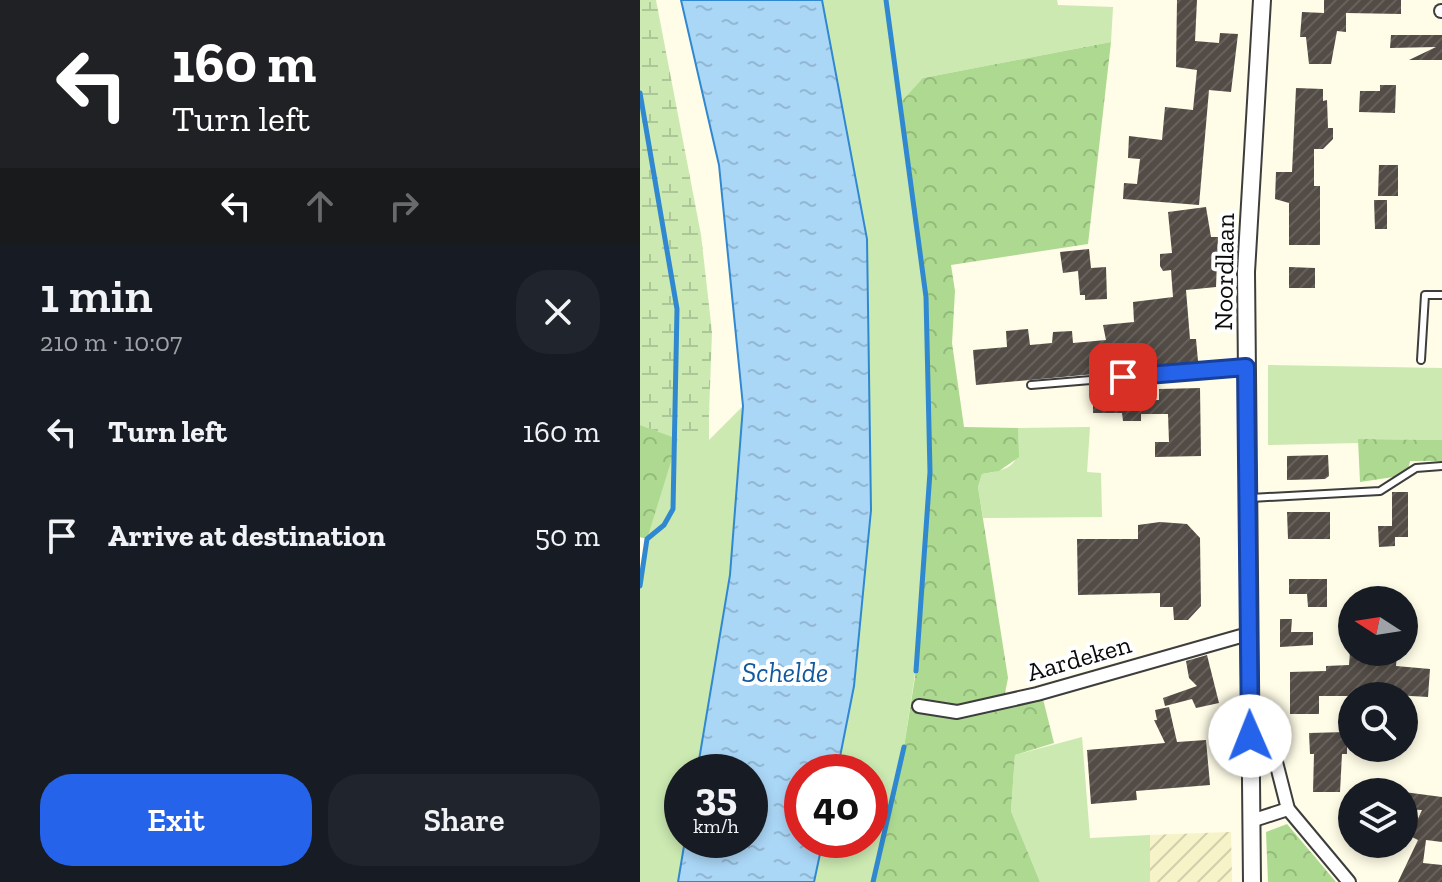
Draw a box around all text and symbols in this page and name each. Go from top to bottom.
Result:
text: 160 m [172,29,316,96]
icon: left [40,32,144,136]
text: Turn left [172,97,310,140]
icon: left [214,184,258,228]
icon: ahead [298,184,342,228]
icon: right [382,184,426,228]
street label: Noordlaan [1207,213,1241,331]
text: 1 min [40,267,153,324]
button: close [516,270,600,354]
text: 210 m · 10:07 [40,326,182,358]
pin [1089,343,1157,411]
icon: arrive [1101,355,1145,399]
icon: left [40,410,84,454]
text: Turn left [108,414,227,450]
text: 160 m [523,414,600,450]
icon: arrive [40,514,84,558]
text: Arrive at destination [108,518,385,554]
text: 50 m [535,518,600,554]
north arrow [1338,586,1418,666]
map controls [1338,586,1418,858]
street label: Aardeken [1023,628,1135,688]
water label: Schelde [742,656,828,689]
button: search [1338,682,1418,762]
position arrow [1208,694,1292,778]
speed limit sign: 40 [784,754,888,858]
text: 35 [695,772,737,820]
button: Exit [40,774,312,866]
button: Share [328,774,600,866]
button: layers [1338,778,1418,858]
text: km/h [693,814,739,838]

